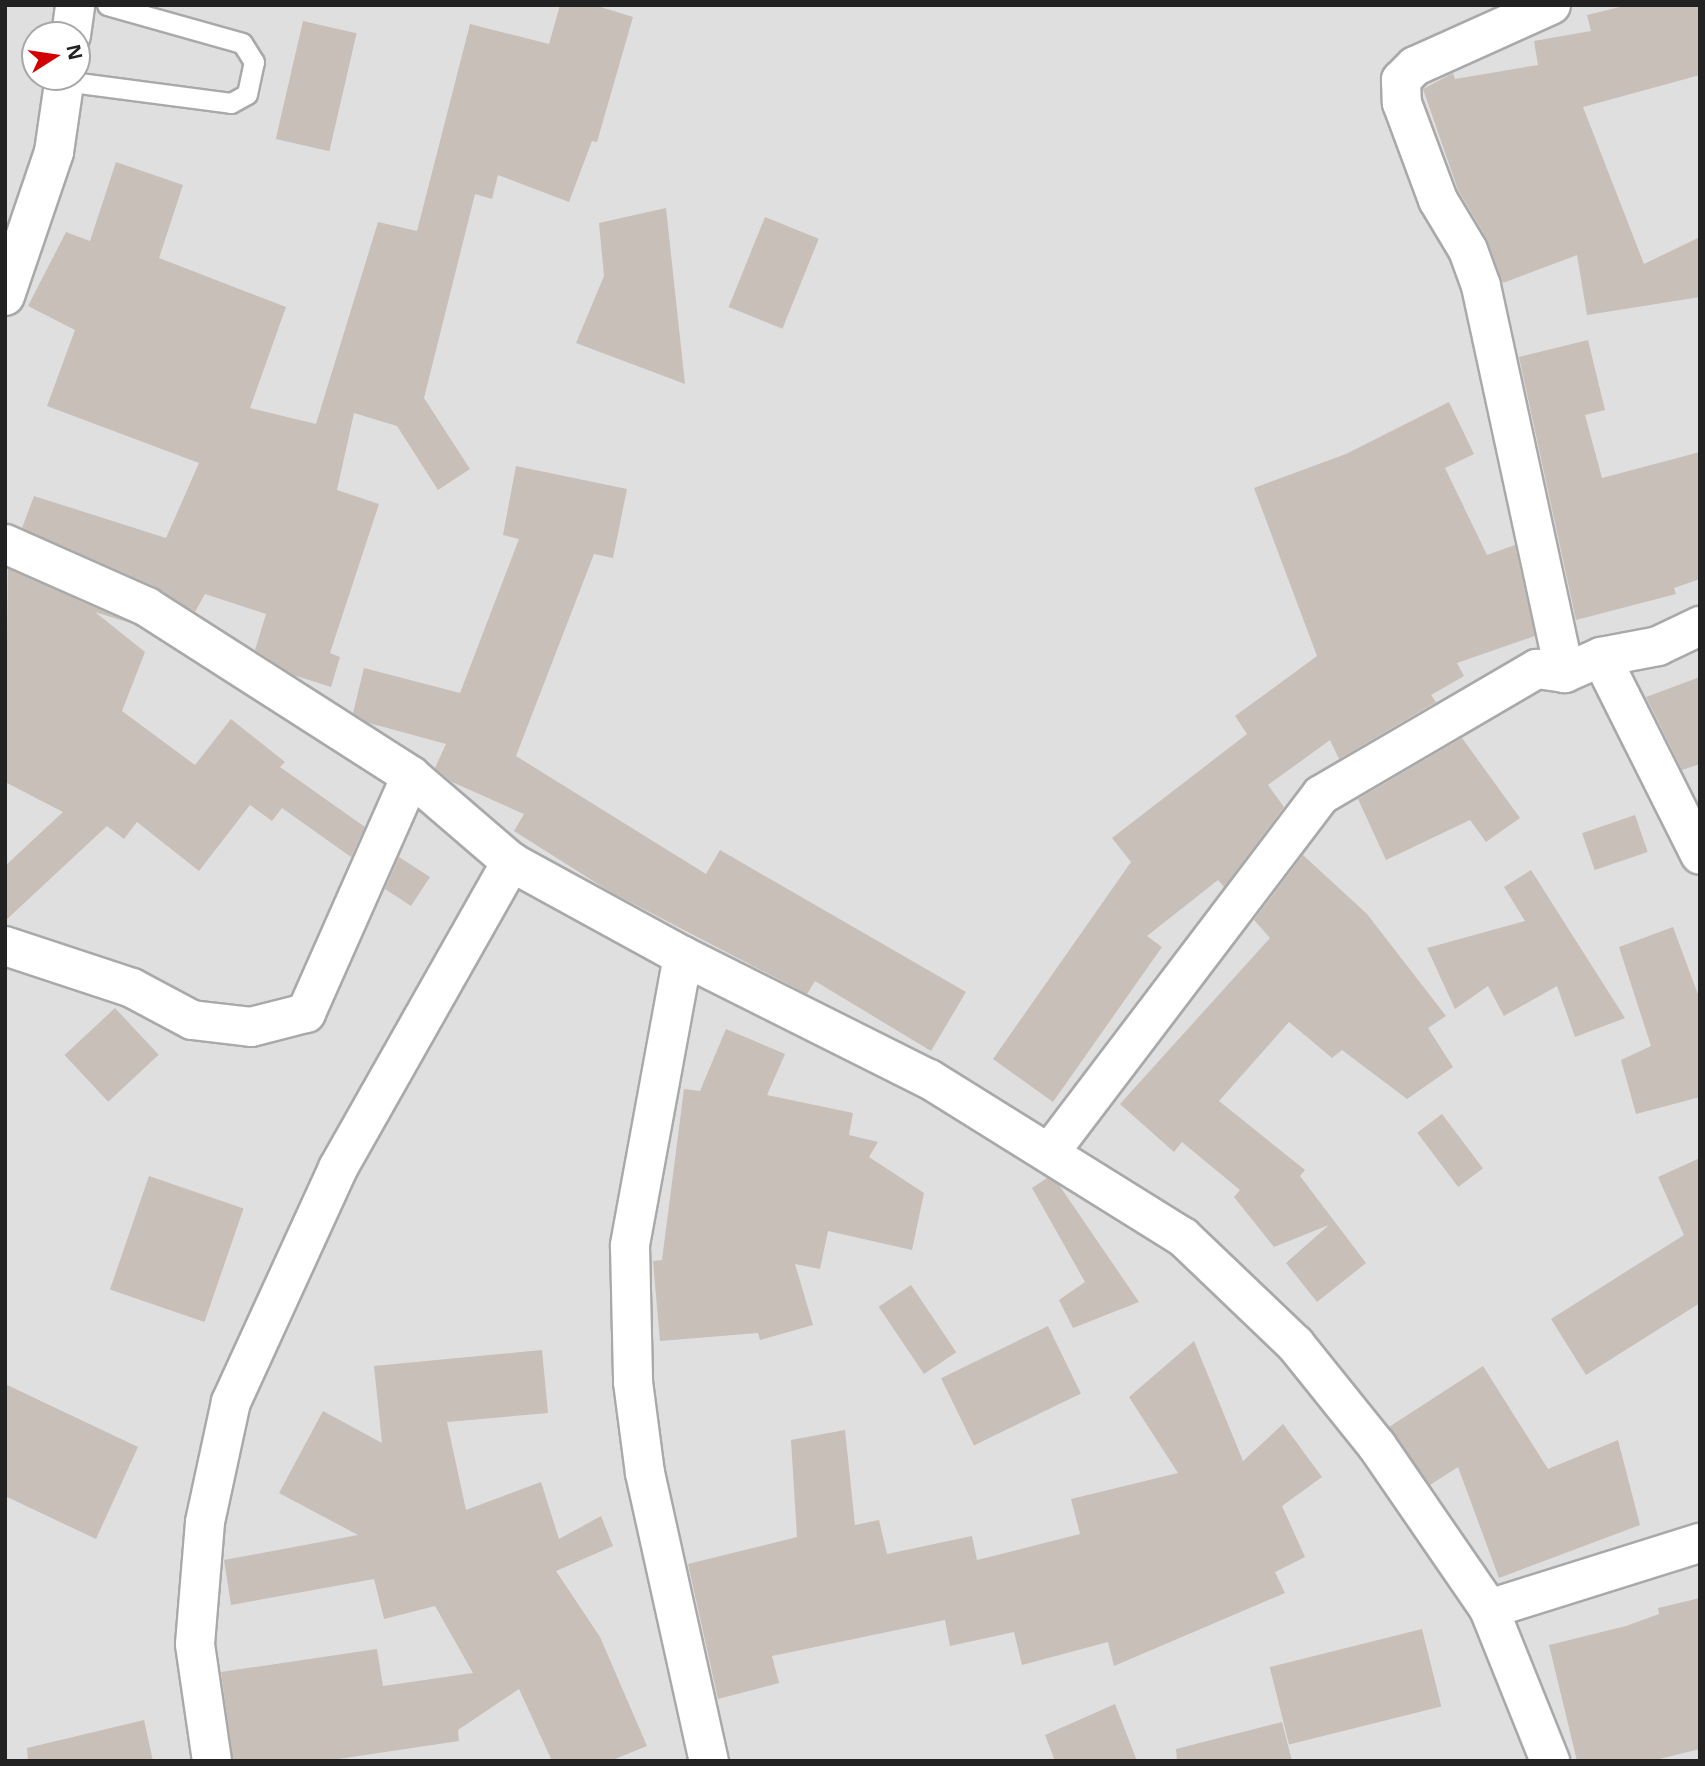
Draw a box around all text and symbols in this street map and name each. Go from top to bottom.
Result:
north arrow [21,21,91,91]
text: N [60,42,89,62]

